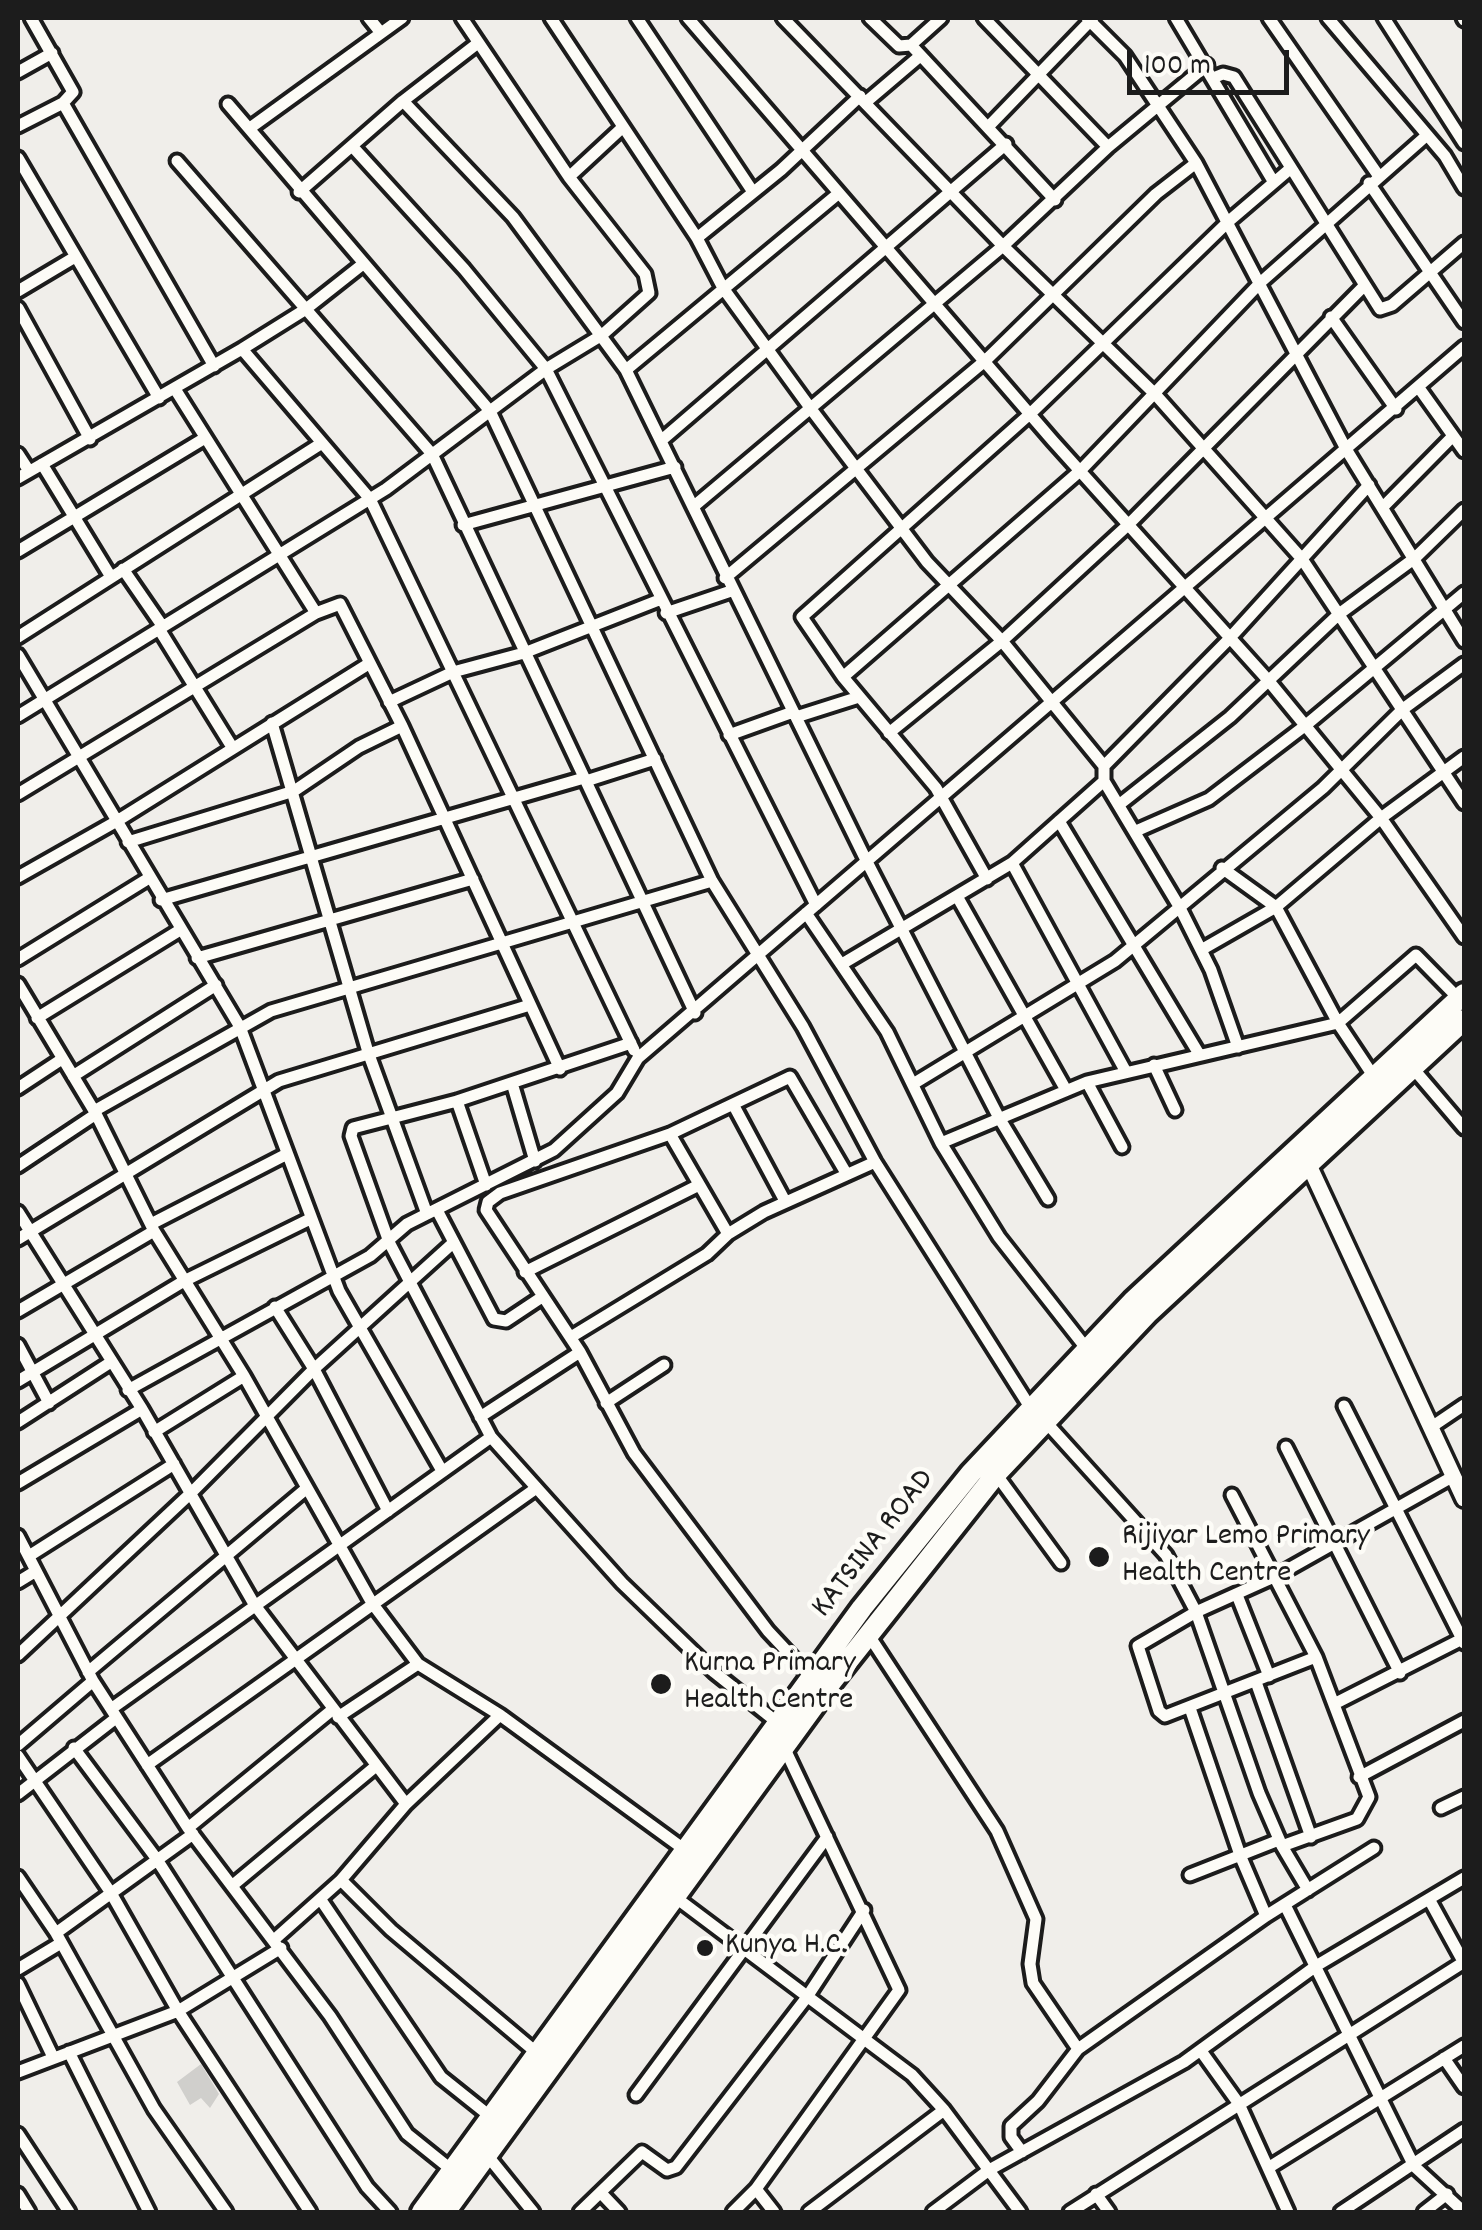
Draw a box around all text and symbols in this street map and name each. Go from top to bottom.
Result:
scale bar [1132,30,1294,92]
text: 100 m [1144,46,1211,89]
street label: KATSINA ROAD [805,1463,945,1627]
place label: Rijiyar Lemo Primary Health Centre [1122,1520,1370,1595]
marker: Rijiyar Lemo Primary Health Centre [1086,1544,1112,1570]
place label: Kurna Primary Health Centre [684,1647,856,1722]
marker: Kurna Primary Health Centre [648,1671,674,1697]
place label: Kunya H.C. [725,1929,846,1967]
marker: Kunya H.C. [694,1937,716,1959]

